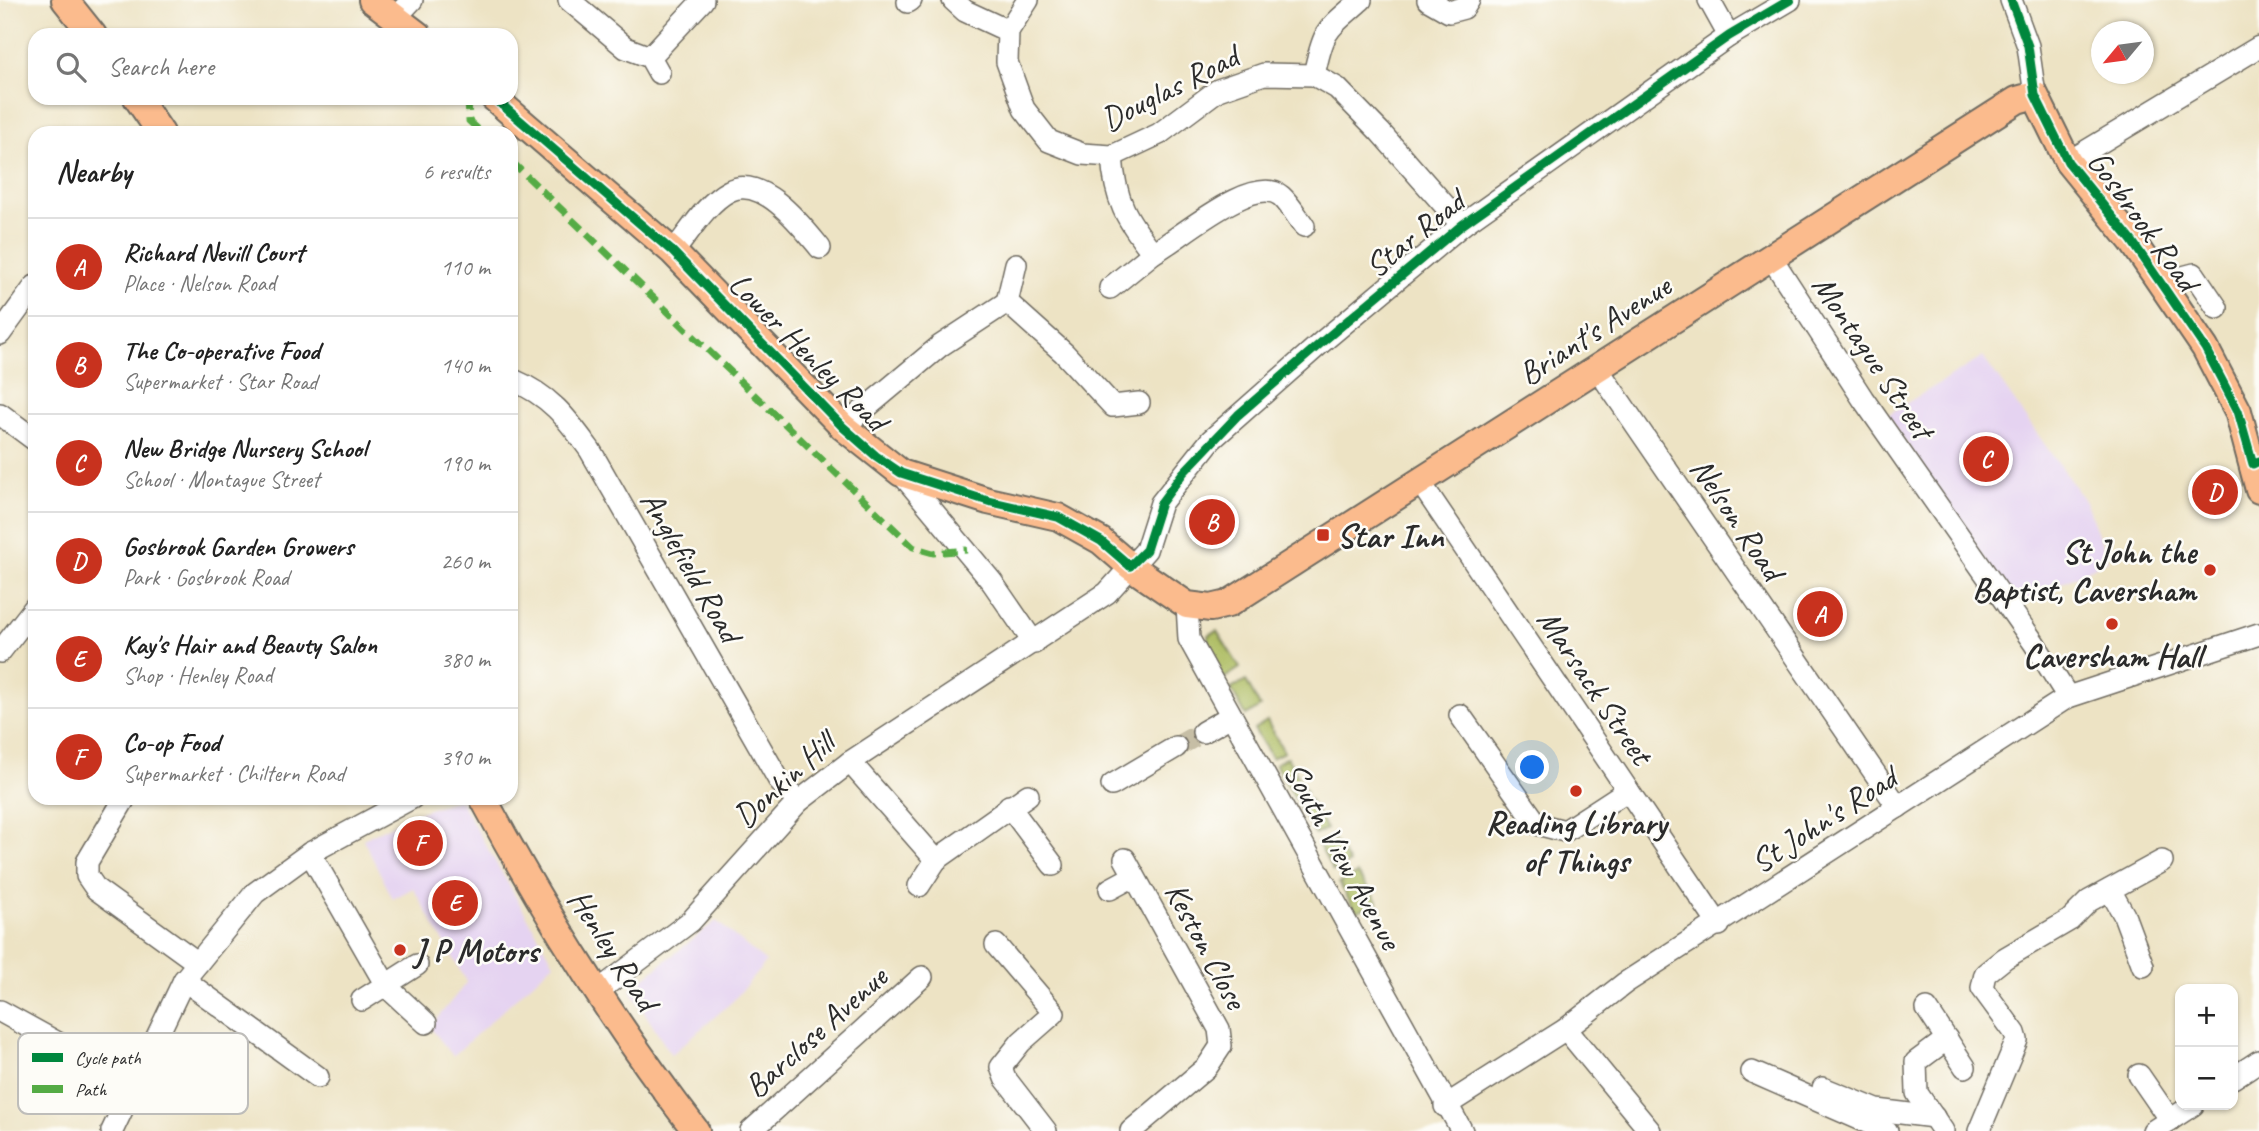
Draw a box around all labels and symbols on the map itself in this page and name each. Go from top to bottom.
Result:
north arrow [2091,21,2154,84]
street label: Douglas Road [1094,33,1250,140]
street label: Gosbrook Road [2078,142,2211,303]
street label: Star Road [1356,178,1477,287]
street label: Lower Henley Road [720,263,900,444]
street label: Briant's Avenue [1510,264,1681,395]
street label: Montague Street [1803,266,1946,450]
pin: C [1963,433,2009,485]
street label: Nelson Road [1681,449,1796,592]
pin: D [2192,466,2238,518]
street label: Anglefield Road [631,483,754,654]
pin: B [1189,496,1235,548]
place label: Star Inn [1337,515,1444,557]
marker: Star Inn [1315,527,1331,543]
place label: St John the Baptist, Caversham [1972,531,2199,611]
marker: St John the Baptist, Caversham [2202,562,2218,578]
pin: A [1797,588,1843,640]
street label: Marsack Street [1528,601,1664,775]
marker: Caversham Hall [2104,616,2120,632]
place label: Caversham Hall [2023,635,2207,677]
street label: Donkin Hill [724,719,847,836]
your location [1515,750,1549,784]
street label: St John's Road [1743,754,1909,883]
street label: South View Avenue [1274,755,1413,958]
marker: Reading Library of Things [1568,783,1584,799]
place label: Reading Library of Things [1485,802,1669,882]
pin: F [397,817,443,869]
street label: Keston Close [1155,875,1258,1018]
pin: E [432,877,478,929]
street label: Henley Road [558,881,671,1022]
place label: J P Motors [412,930,542,972]
marker: J P Motors [392,942,408,958]
street label: Barclose Avenue [735,955,898,1107]
legend [18,1033,248,1114]
text: Cycle path [75,1046,141,1070]
text: Path [75,1078,108,1102]

